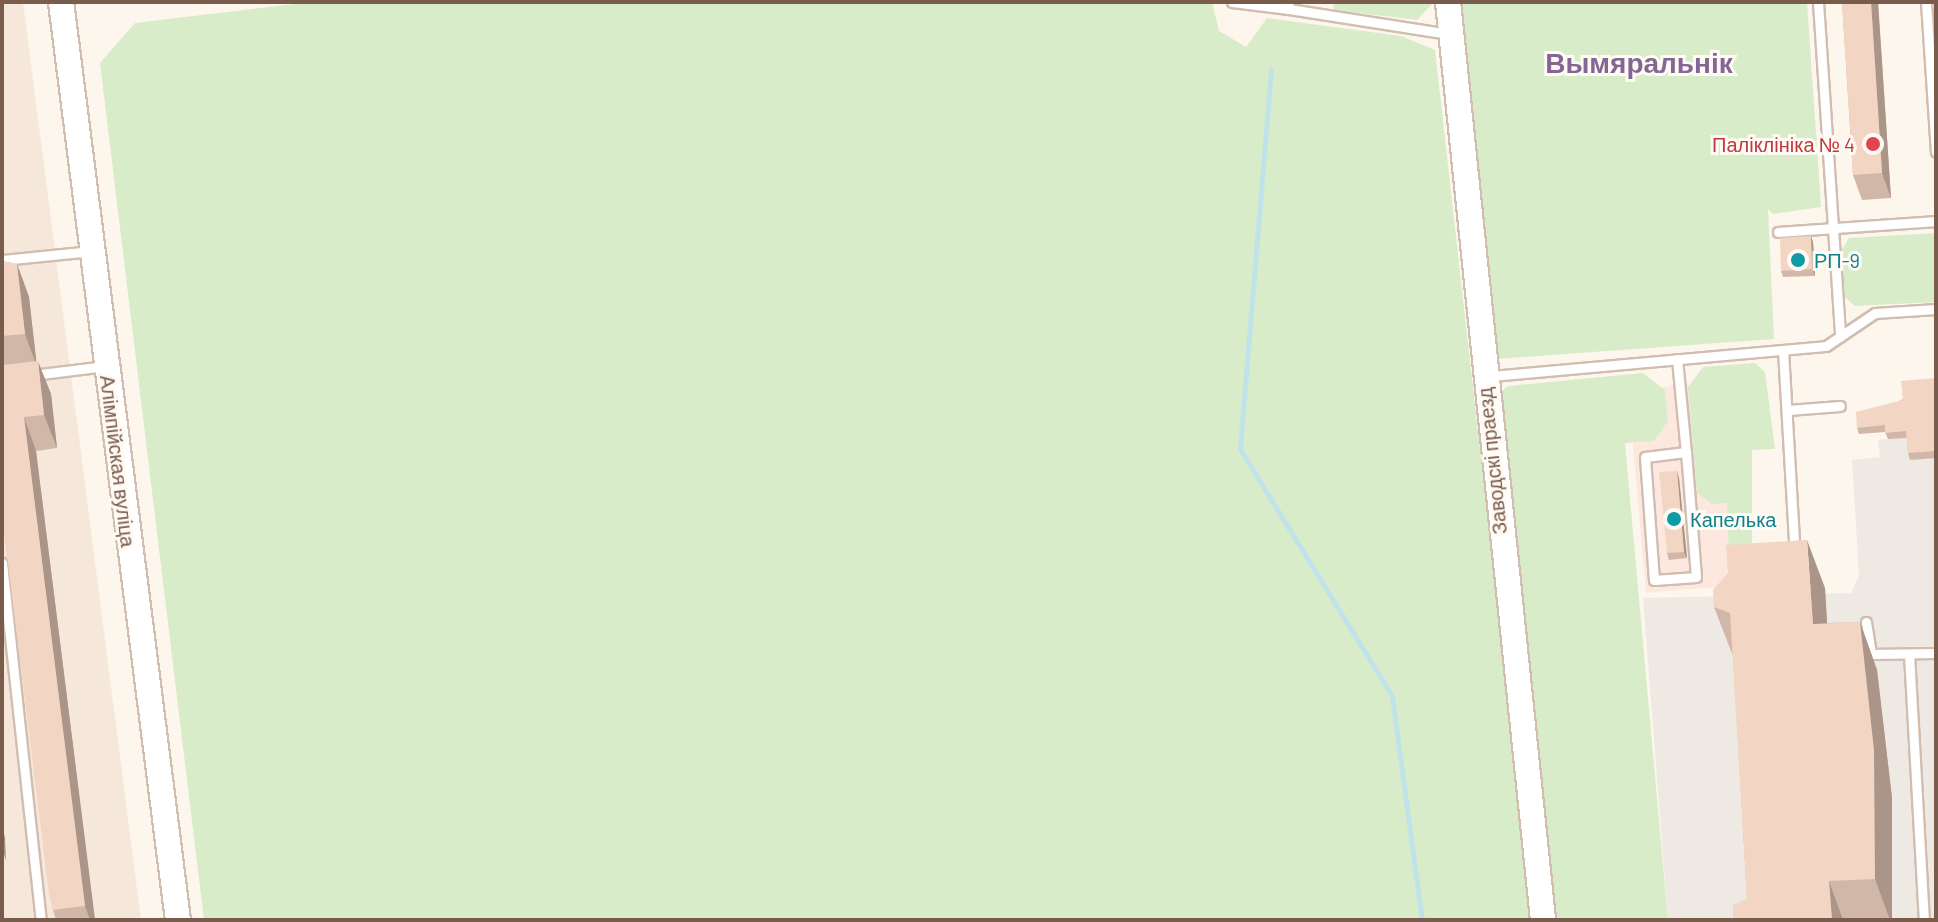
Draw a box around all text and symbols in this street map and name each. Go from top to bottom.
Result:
district label: Вымяральнік [1545,45,1733,79]
place label: Паліклініка № 4 [1712,132,1855,156]
marker: Паліклініка № 4 [1862,133,1884,155]
place label: РП-9 [1814,248,1860,272]
marker: РП-9 [1789,251,1807,269]
street label: Алімпійская вуліца [96,374,140,548]
street label: Заводскі праезд [1472,386,1512,536]
place label: Капелька [1690,507,1776,531]
marker: Капелька [1665,510,1683,528]

